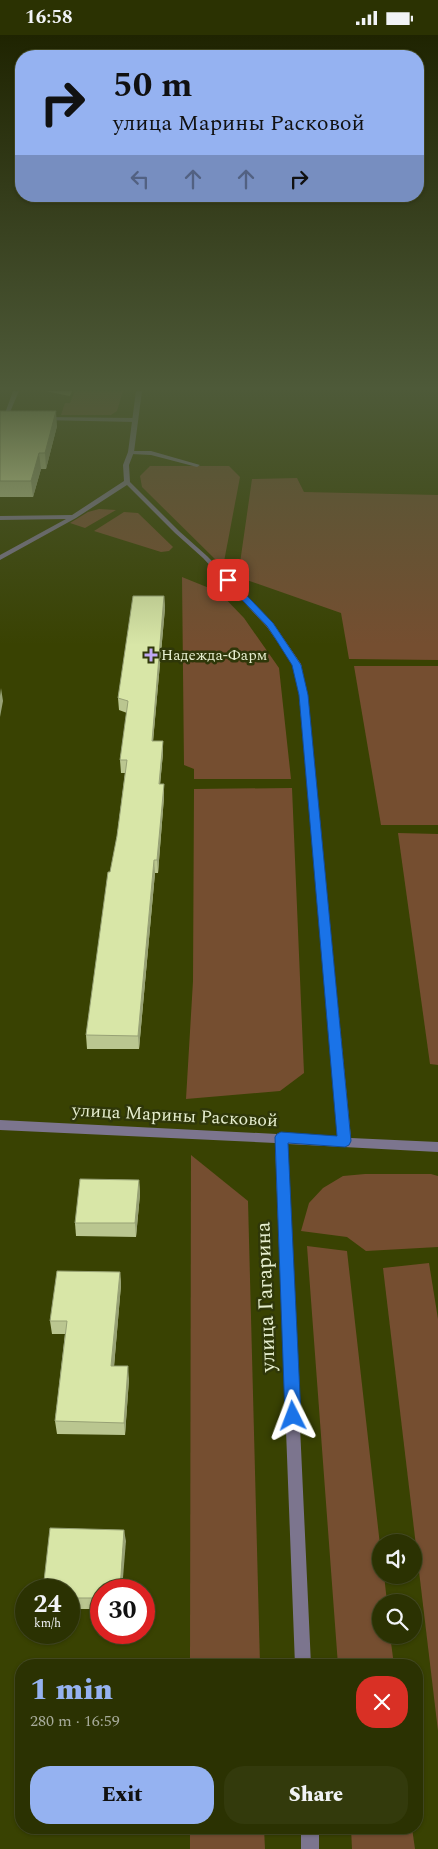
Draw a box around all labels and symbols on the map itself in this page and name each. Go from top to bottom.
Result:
pin [207,559,249,601]
place label: Надежда-Фарм [161,644,267,667]
marker: Надежда-Фарм [145,649,157,661]
street label: улица Марины Расковой [70,1097,279,1134]
street label: улица Гагарина [247,1220,285,1374]
position arrow [266,1389,318,1441]
speed limit sign: 30 [90,1579,155,1644]

